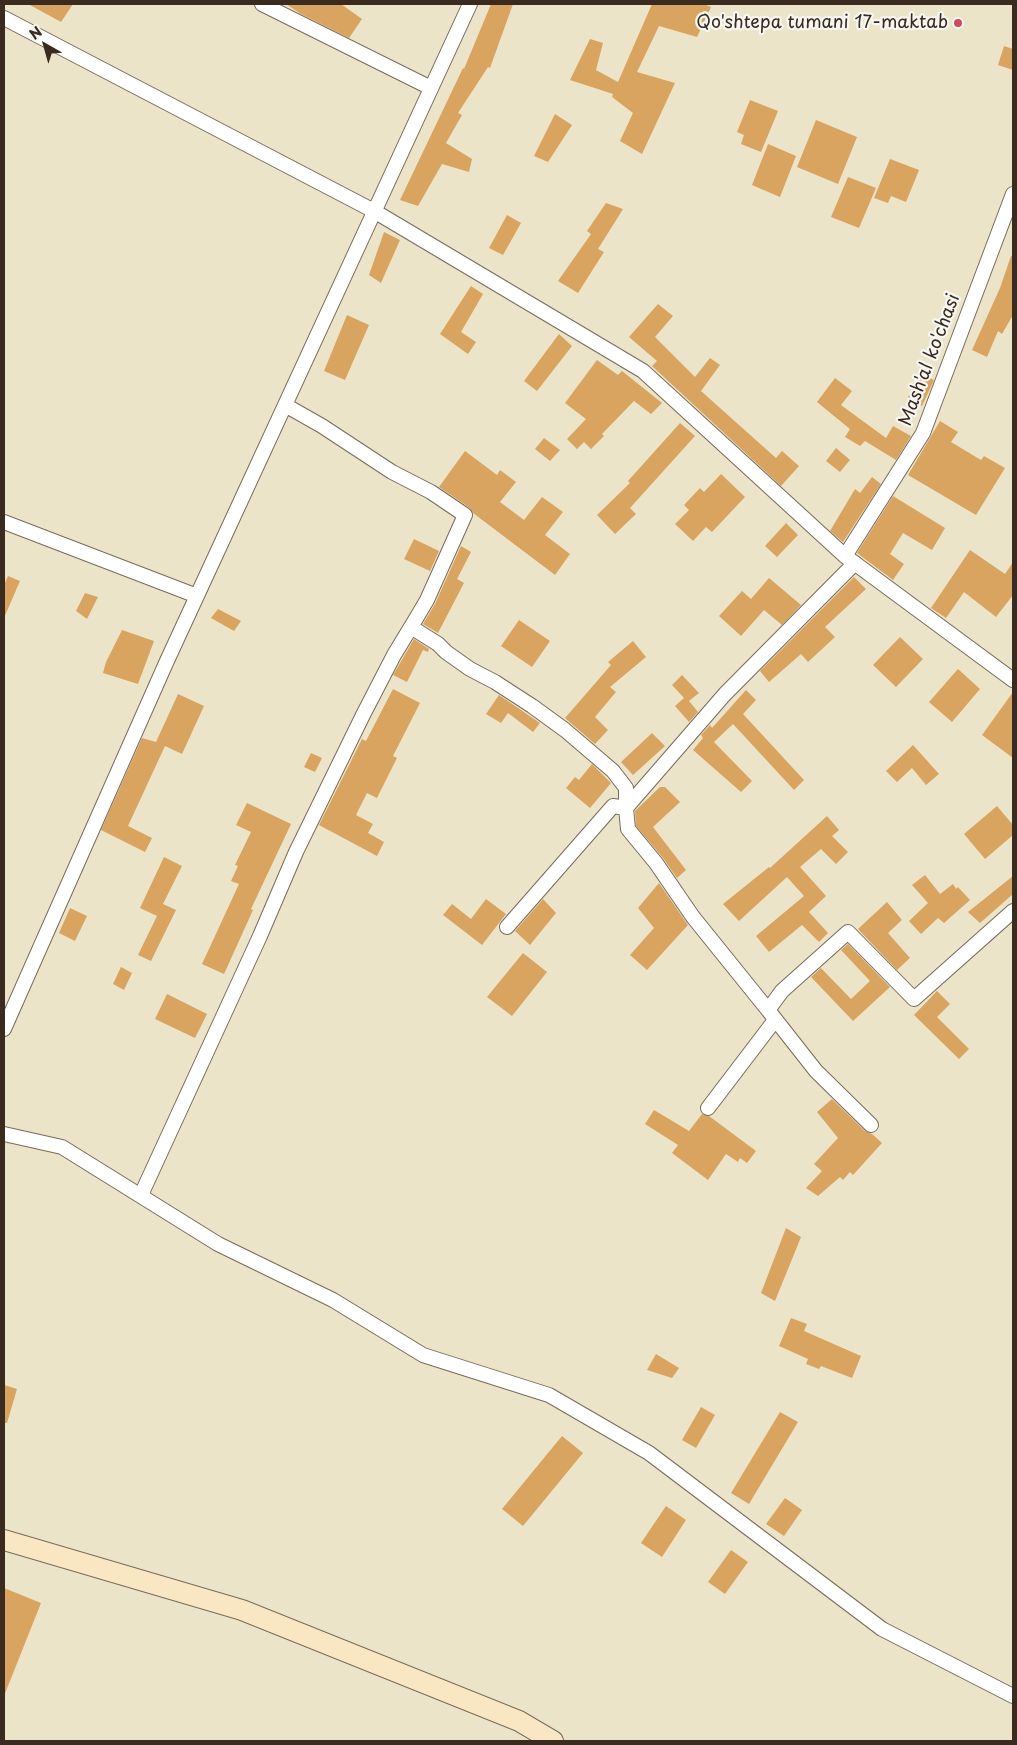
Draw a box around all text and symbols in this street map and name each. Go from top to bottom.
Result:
place label: Qo'shtepa tumani 17-maktab [696,12,948,34]
marker: Qo'shtepa tumani 17-maktab [952,17,964,29]
north arrow [20,20,70,70]
text: N [25,21,46,44]
street label: Mash'al ko'chasi [895,291,965,429]

